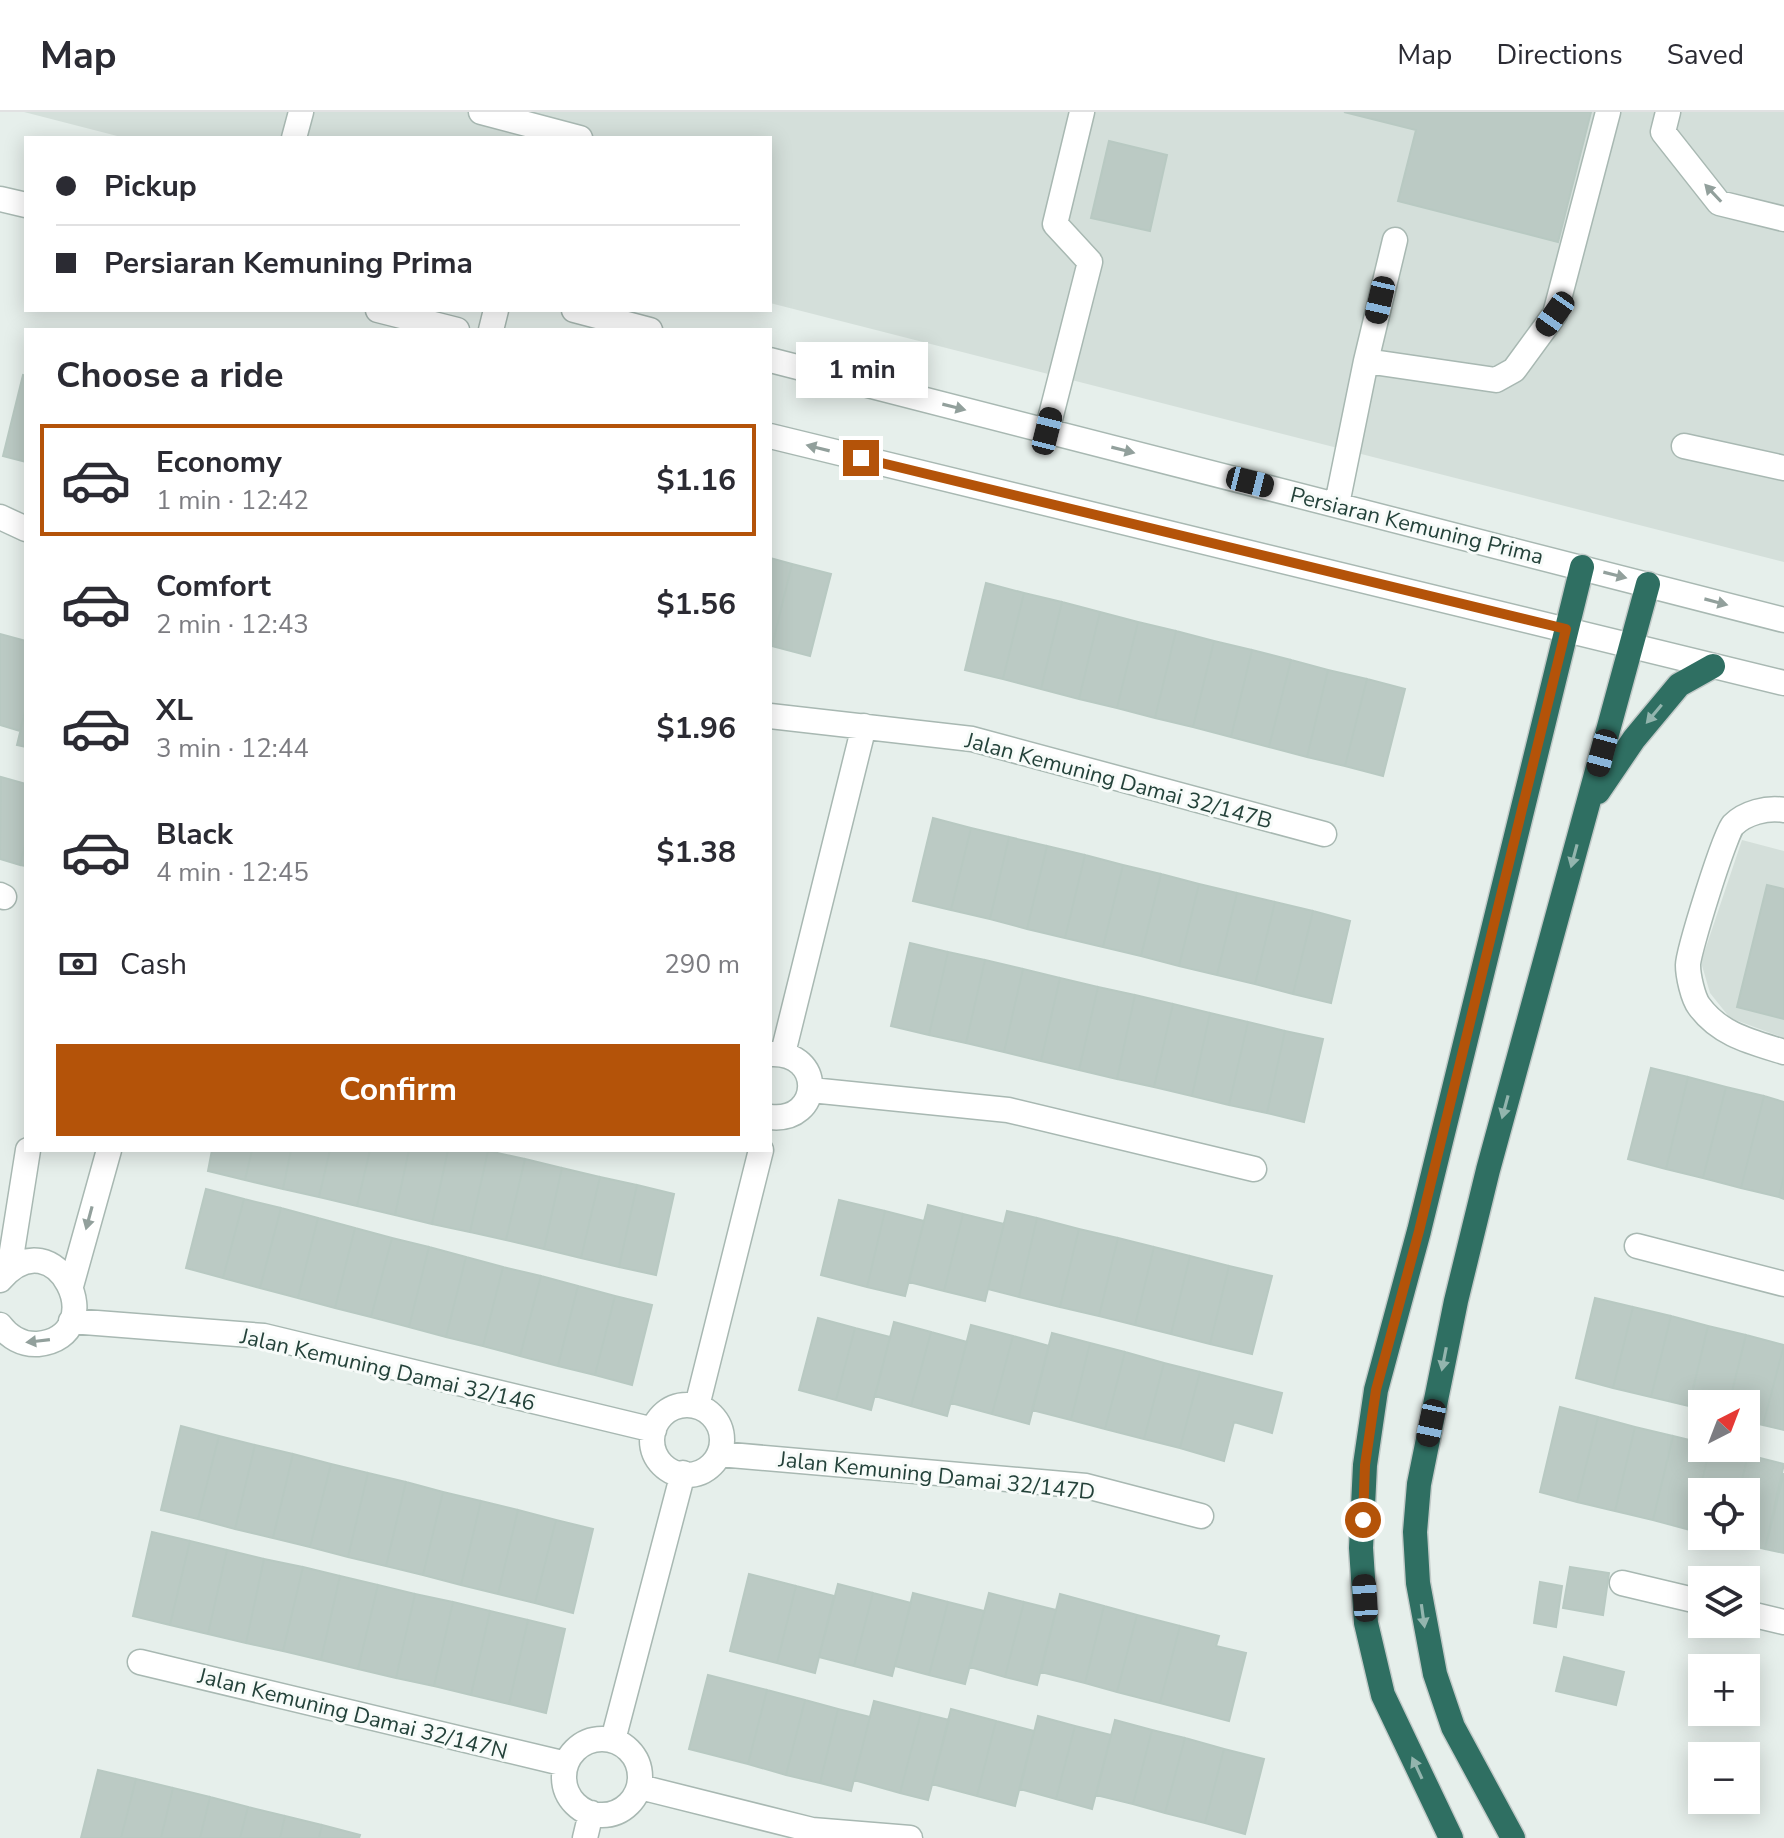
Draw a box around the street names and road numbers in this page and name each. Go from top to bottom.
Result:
street label: Persiaran Kemuning Prima [1287,480,1547,572]
street label: Jalan Kemuning Damai 32/147B [961,725,1275,836]
street label: Jalan Kemuning Damai 32/146 [236,1321,538,1419]
street label: Jalan Kemuning Damai 32/147D [776,1444,1097,1508]
street label: Jalan Kemuning Damai 32/147N [194,1661,511,1767]

